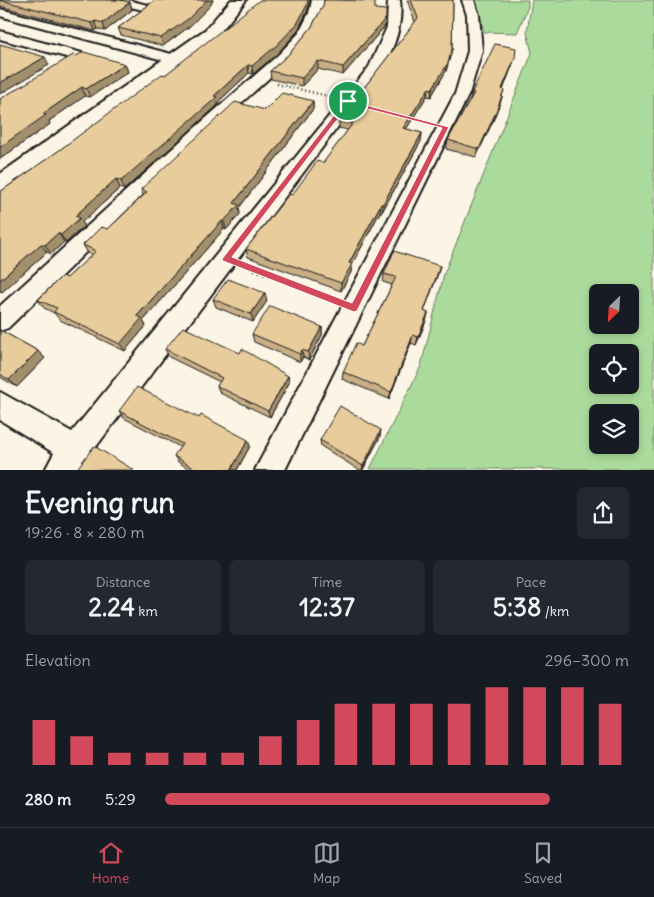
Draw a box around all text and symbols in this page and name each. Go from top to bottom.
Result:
pin [327,80,369,122]
icon: arrive [334,87,362,115]
north arrow [589,284,639,334]
map controls [589,284,639,454]
button: locate [589,344,639,394]
button: layers [589,404,639,454]
text: Evening run [25,485,175,521]
button: share [577,487,629,539]
text: 19:26 · 8 × 280 m [25,522,145,542]
text: Distance [96,573,150,591]
text: Time [312,573,342,591]
text: Pace [516,573,546,591]
text: 2.24 [88,591,135,623]
text: 12:37 [299,591,355,623]
text: 5:38 [493,591,541,623]
text: km [135,602,158,620]
text: /km [541,602,569,620]
text: Elevation [25,650,91,670]
text: 296–300 m [545,650,629,670]
text: 280 m [25,789,71,809]
text: 5:29 [105,789,136,809]
tab: Home [92,839,129,887]
tab: Map [313,839,341,887]
tab: Saved [524,839,562,887]

